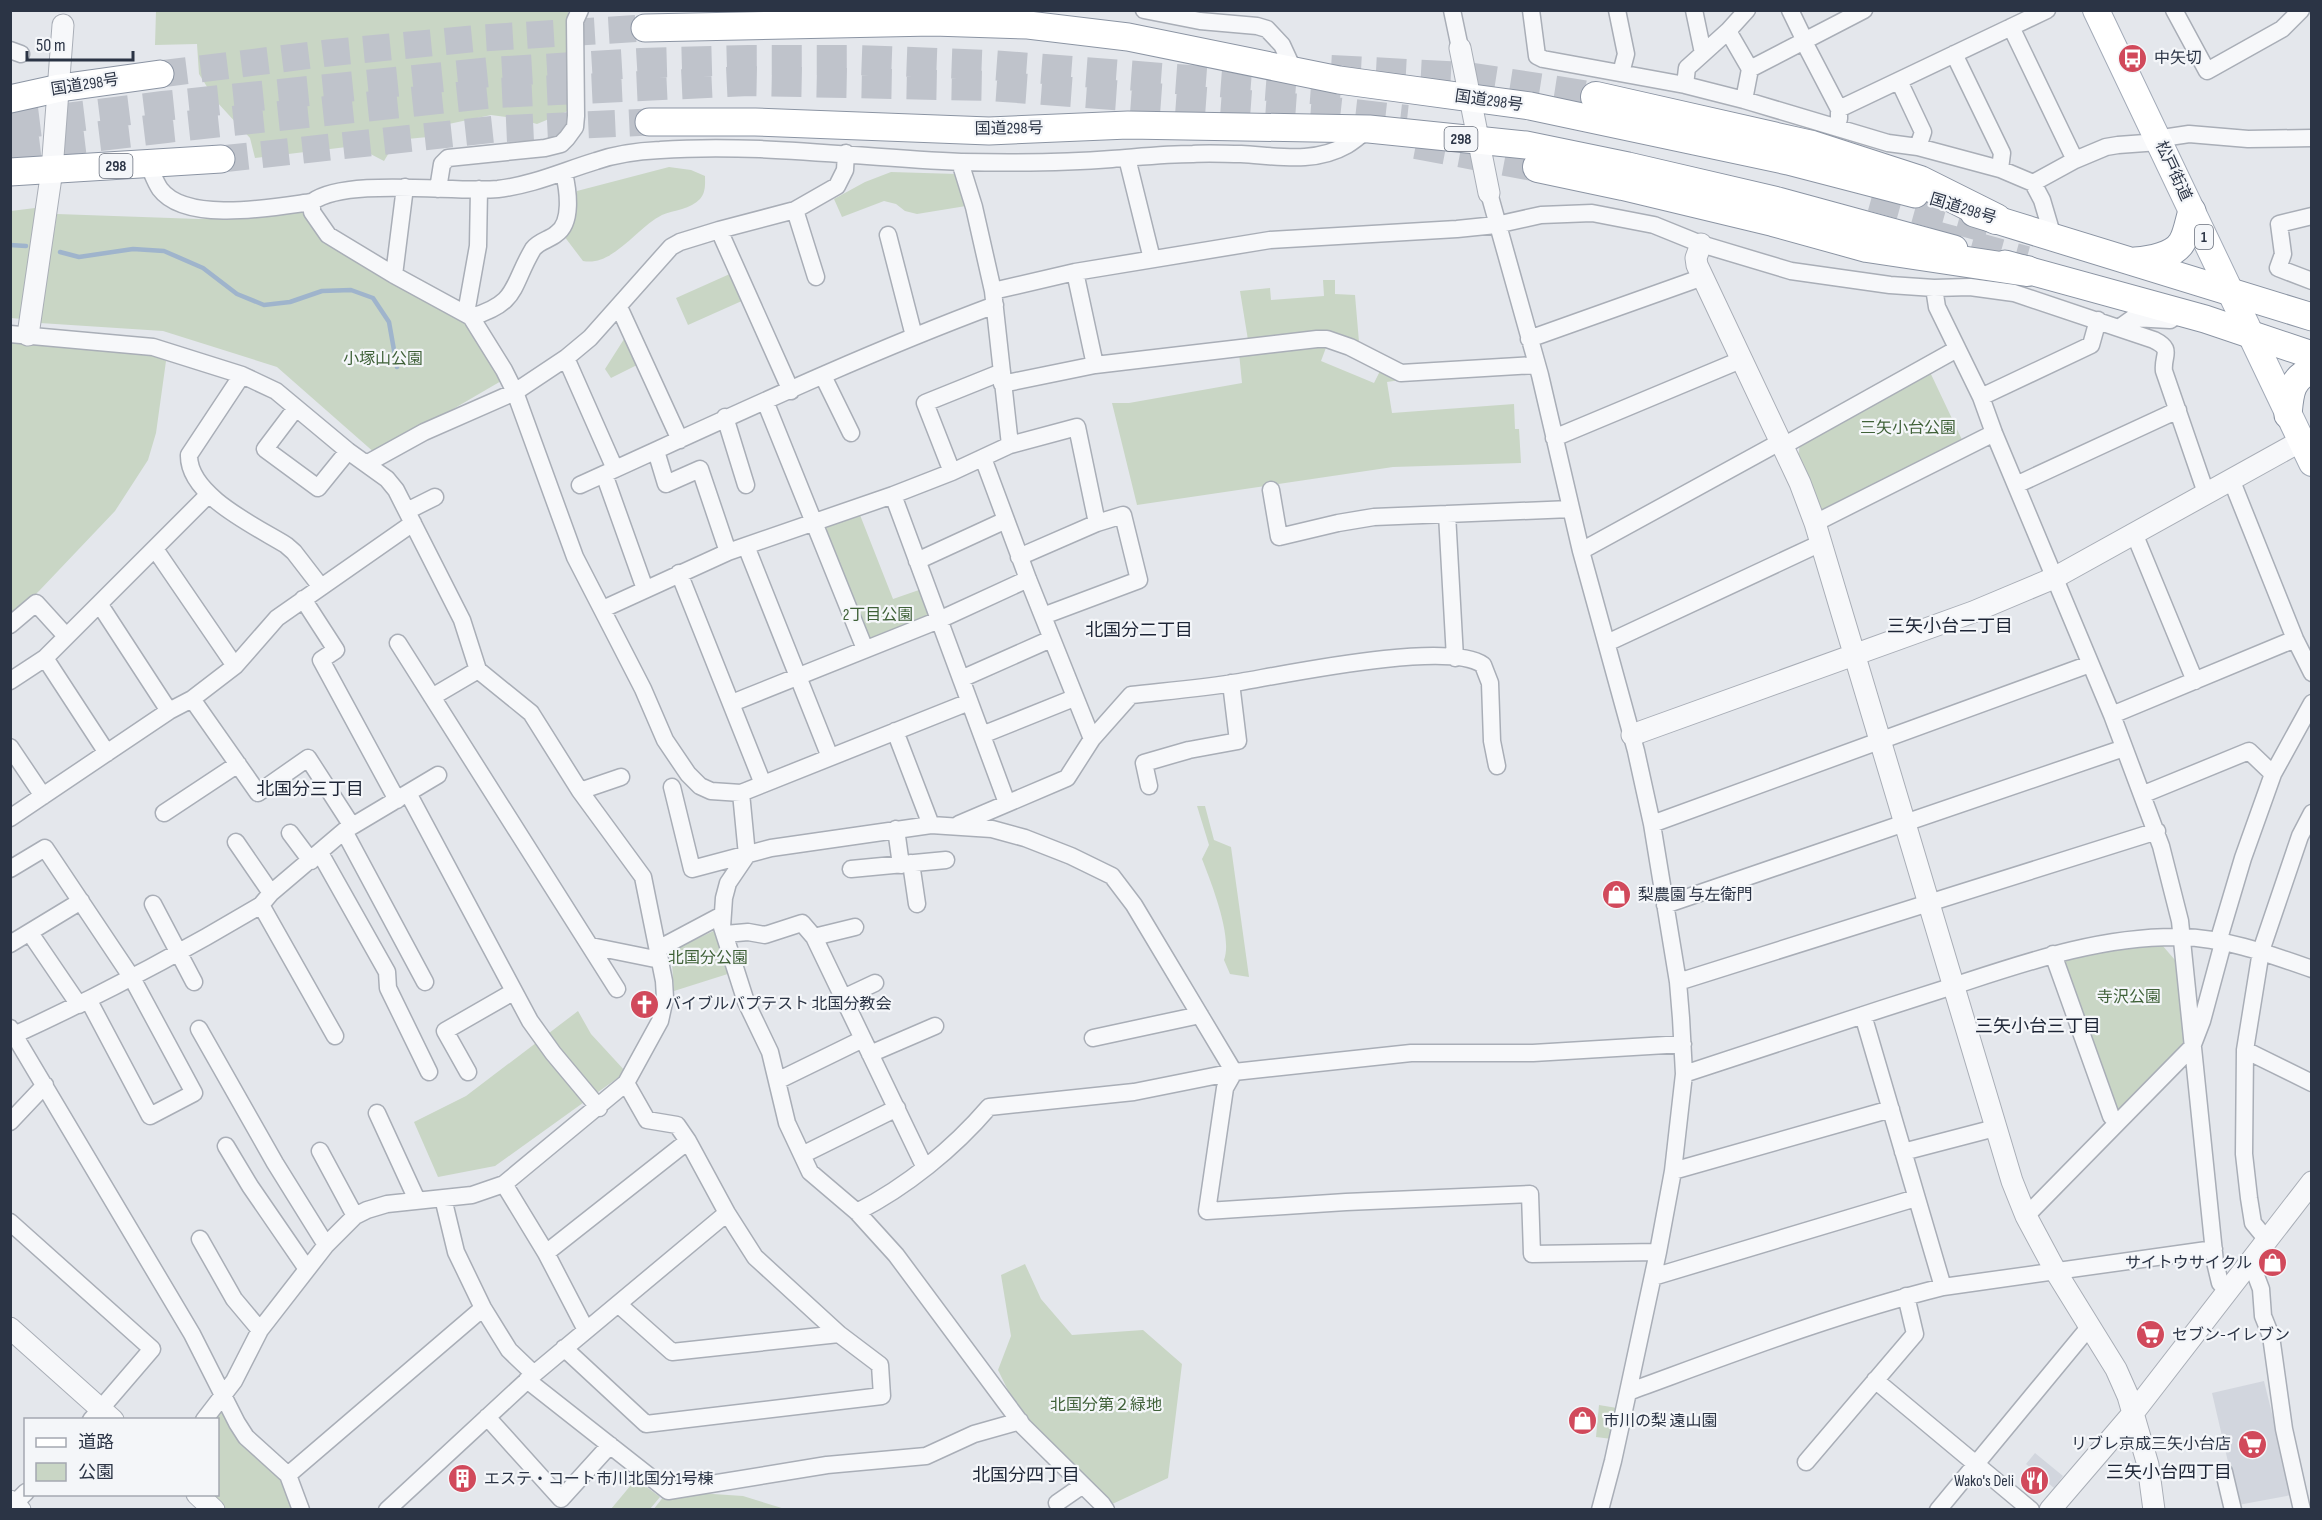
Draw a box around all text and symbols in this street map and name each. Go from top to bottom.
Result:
scale bar [27,24,134,62]
text: 50 m [36,35,66,56]
bus stop icon: 中矢切 [2117,42,2149,74]
place label: 中矢切 [2154,49,2202,68]
street label: 国道298号 [50,70,120,100]
street label: 国道298号 [1454,87,1524,115]
street label: 国道298号 [974,119,1044,139]
road number: 298 [1444,127,1478,151]
street label: 松戸街道 [2151,138,2195,204]
road number: 298 [100,154,132,178]
street label: 国道298号 [1927,190,1999,228]
road number: 1 [2195,225,2213,249]
park label: 小塚山公園 [343,350,423,369]
park label: 三矢小台公園 [1860,419,1956,438]
park label: 2丁目公園 [843,606,913,625]
district label: 三矢小台二丁目 [1887,616,2013,637]
district label: 北国分二丁目 [1085,620,1193,641]
district label: 北国分三丁目 [256,779,364,800]
shop icon: 梨農園 与左衛門 [1601,879,1633,911]
place label: 梨農園 与左衛門 [1638,886,1753,905]
park label: 北国分公園 [668,949,748,968]
church icon: バイブルバプテスト 北国分教会 [628,988,660,1020]
park label: 寺沢公園 [2097,988,2161,1007]
place label: バイブルバプテスト 北国分教会 [665,995,892,1014]
district label: 三矢小台三丁目 [1975,1016,2101,1037]
shop icon: サイトウサイクル [2257,1247,2289,1279]
place label: サイトウサイクル [2125,1254,2252,1273]
supermarket icon: セブン-イレブン [2135,1319,2167,1351]
place label: セブン-イレブン [2172,1326,2290,1345]
park label: 北国分第２緑地 [1050,1396,1162,1415]
shop icon: 市川の梨 遠山園 [1566,1405,1598,1437]
place label: 市川の梨 遠山園 [1603,1412,1718,1431]
legend [24,1418,219,1496]
supermarket icon: リブレ京成三矢小台店 [2236,1428,2268,1460]
text: 道路 [78,1432,114,1453]
place label: リブレ京成三矢小台店 [2071,1435,2231,1454]
text: 公園 [78,1462,114,1483]
district label: 三矢小台四丁目 [2106,1462,2232,1483]
building icon: エステ・コート市川北国分1号棟 [447,1463,479,1495]
district label: 北国分四丁目 [972,1465,1080,1486]
restaurant icon: Wako's Deli [2019,1465,2051,1497]
place label: エステ・コート市川北国分1号棟 [484,1470,714,1489]
place label: Wako's Deli [1954,1472,2014,1491]

